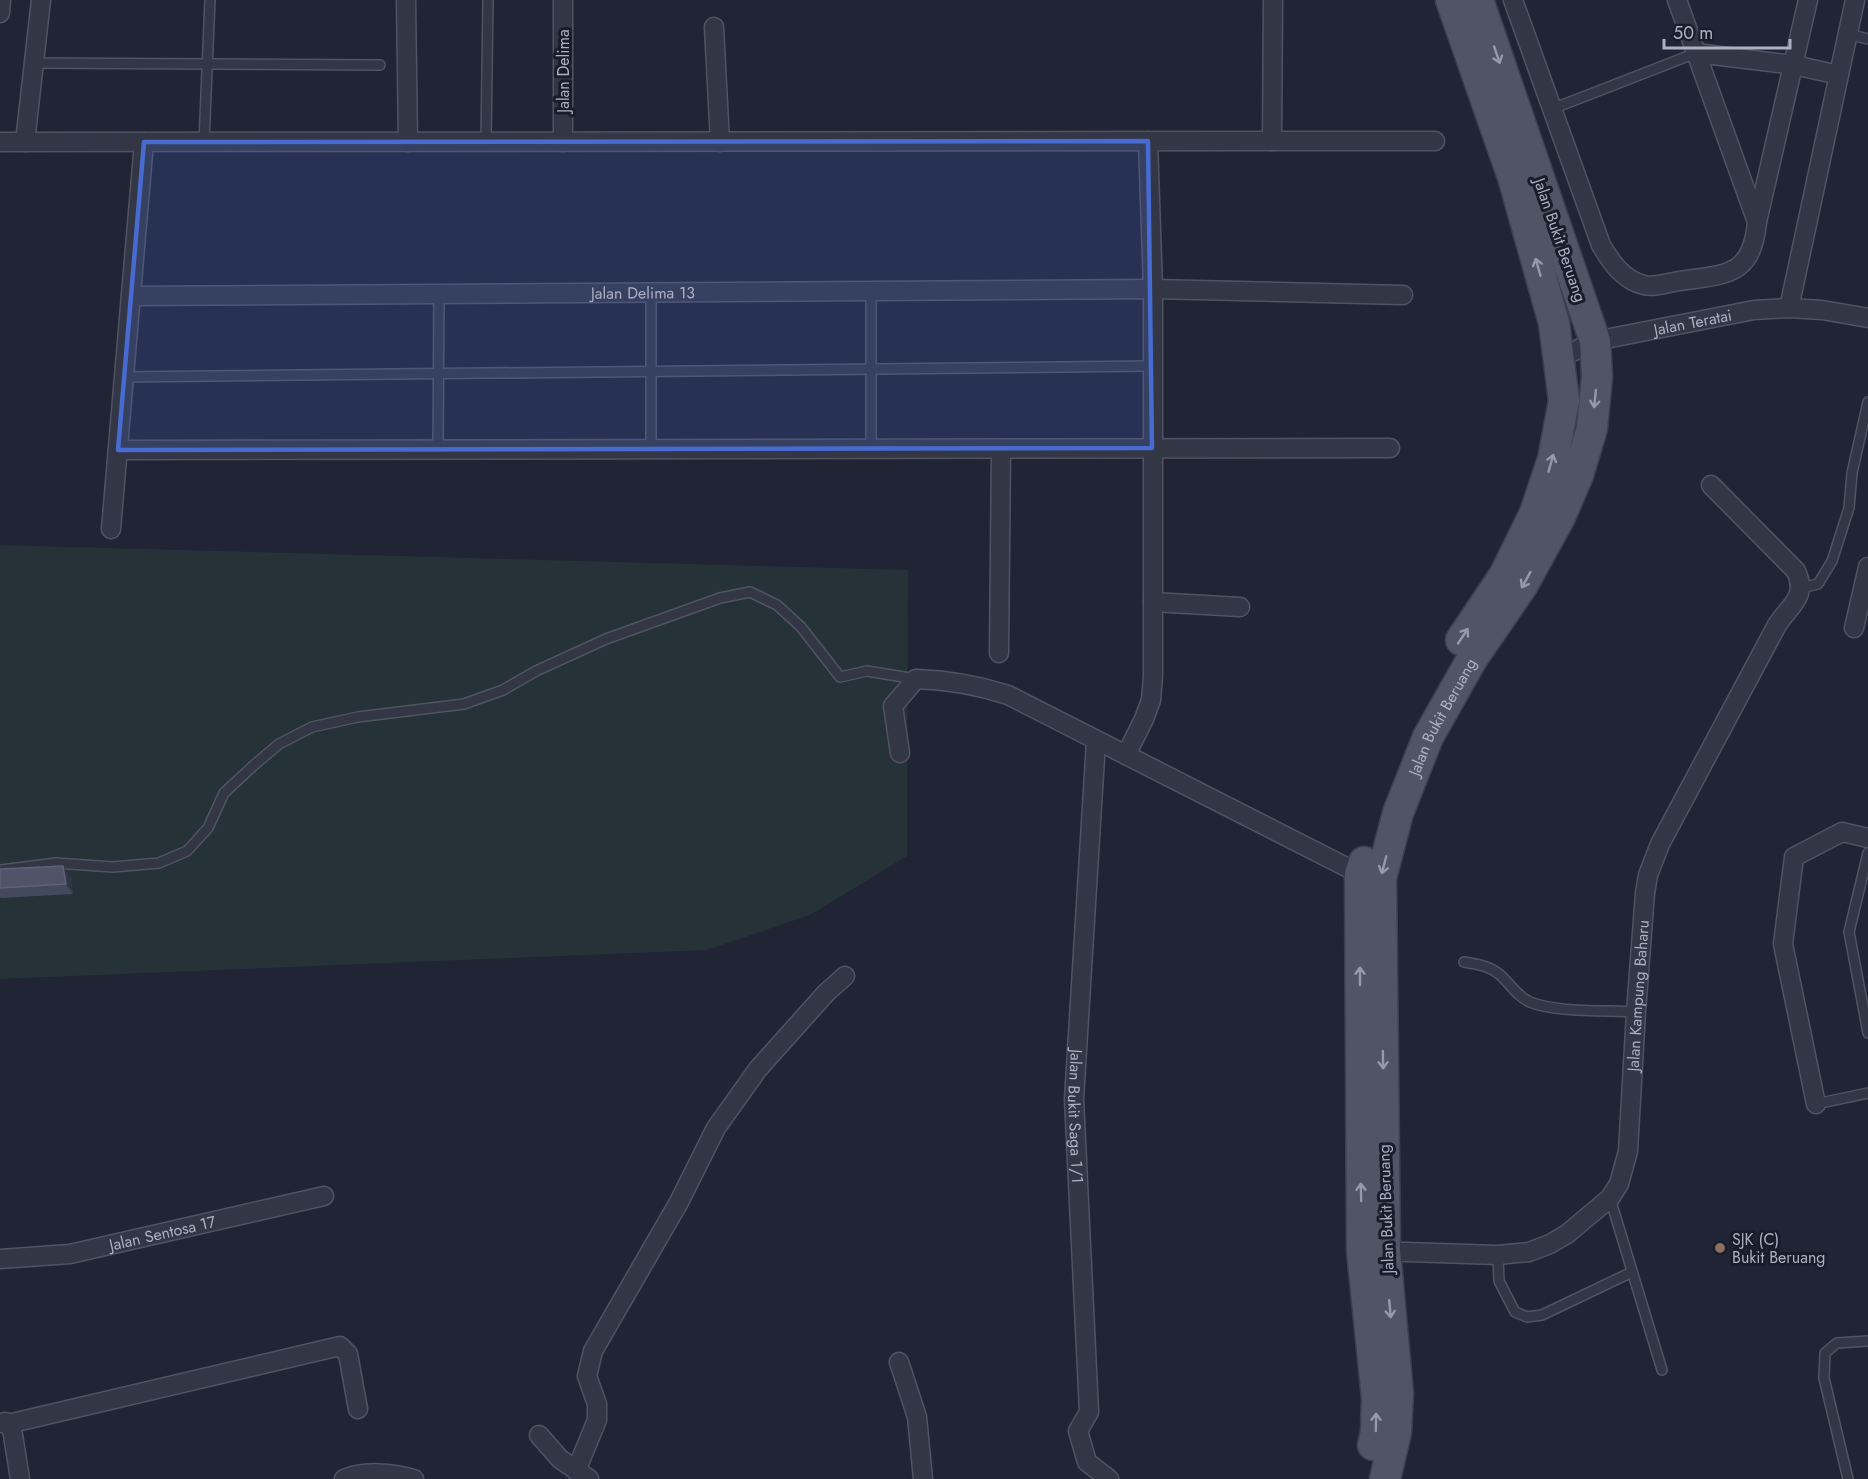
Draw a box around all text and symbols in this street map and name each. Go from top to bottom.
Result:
scale bar [1664,12,1790,50]
text: 50 m [1673,20,1713,46]
street label: Jalan Delima [552,29,575,115]
one-way arrow [1492,45,1503,64]
street label: Jalan Bukit Beruang [1527,173,1592,305]
one-way arrow [1532,258,1544,277]
street label: Jalan Delima 13 [589,281,695,304]
street label: Jalan Teratai [1650,303,1734,341]
one-way arrow [1589,389,1600,409]
one-way arrow [1546,454,1557,473]
one-way arrow [1520,570,1531,588]
one-way arrow [1457,628,1469,644]
street label: Jalan Bukit Beruang [1402,654,1482,781]
one-way arrow [1378,855,1390,874]
street label: Jalan Kampung Baharu [1621,919,1654,1074]
one-way arrow [1354,967,1366,987]
street label: Jalan Bukit Saga 1/1 [1062,1047,1090,1184]
one-way arrow [1377,1049,1389,1069]
street label: Jalan Bukit Beruang [1372,1144,1400,1276]
one-way arrow [1355,1183,1367,1203]
street label: Jalan Sentosa 17 [105,1209,219,1257]
place label: SJK (C) Bukit Beruang [1732,1228,1825,1269]
marker: SJK (C) Bukit Beruang [1713,1241,1727,1255]
one-way arrow [1385,1298,1396,1318]
one-way arrow [1370,1412,1382,1432]

